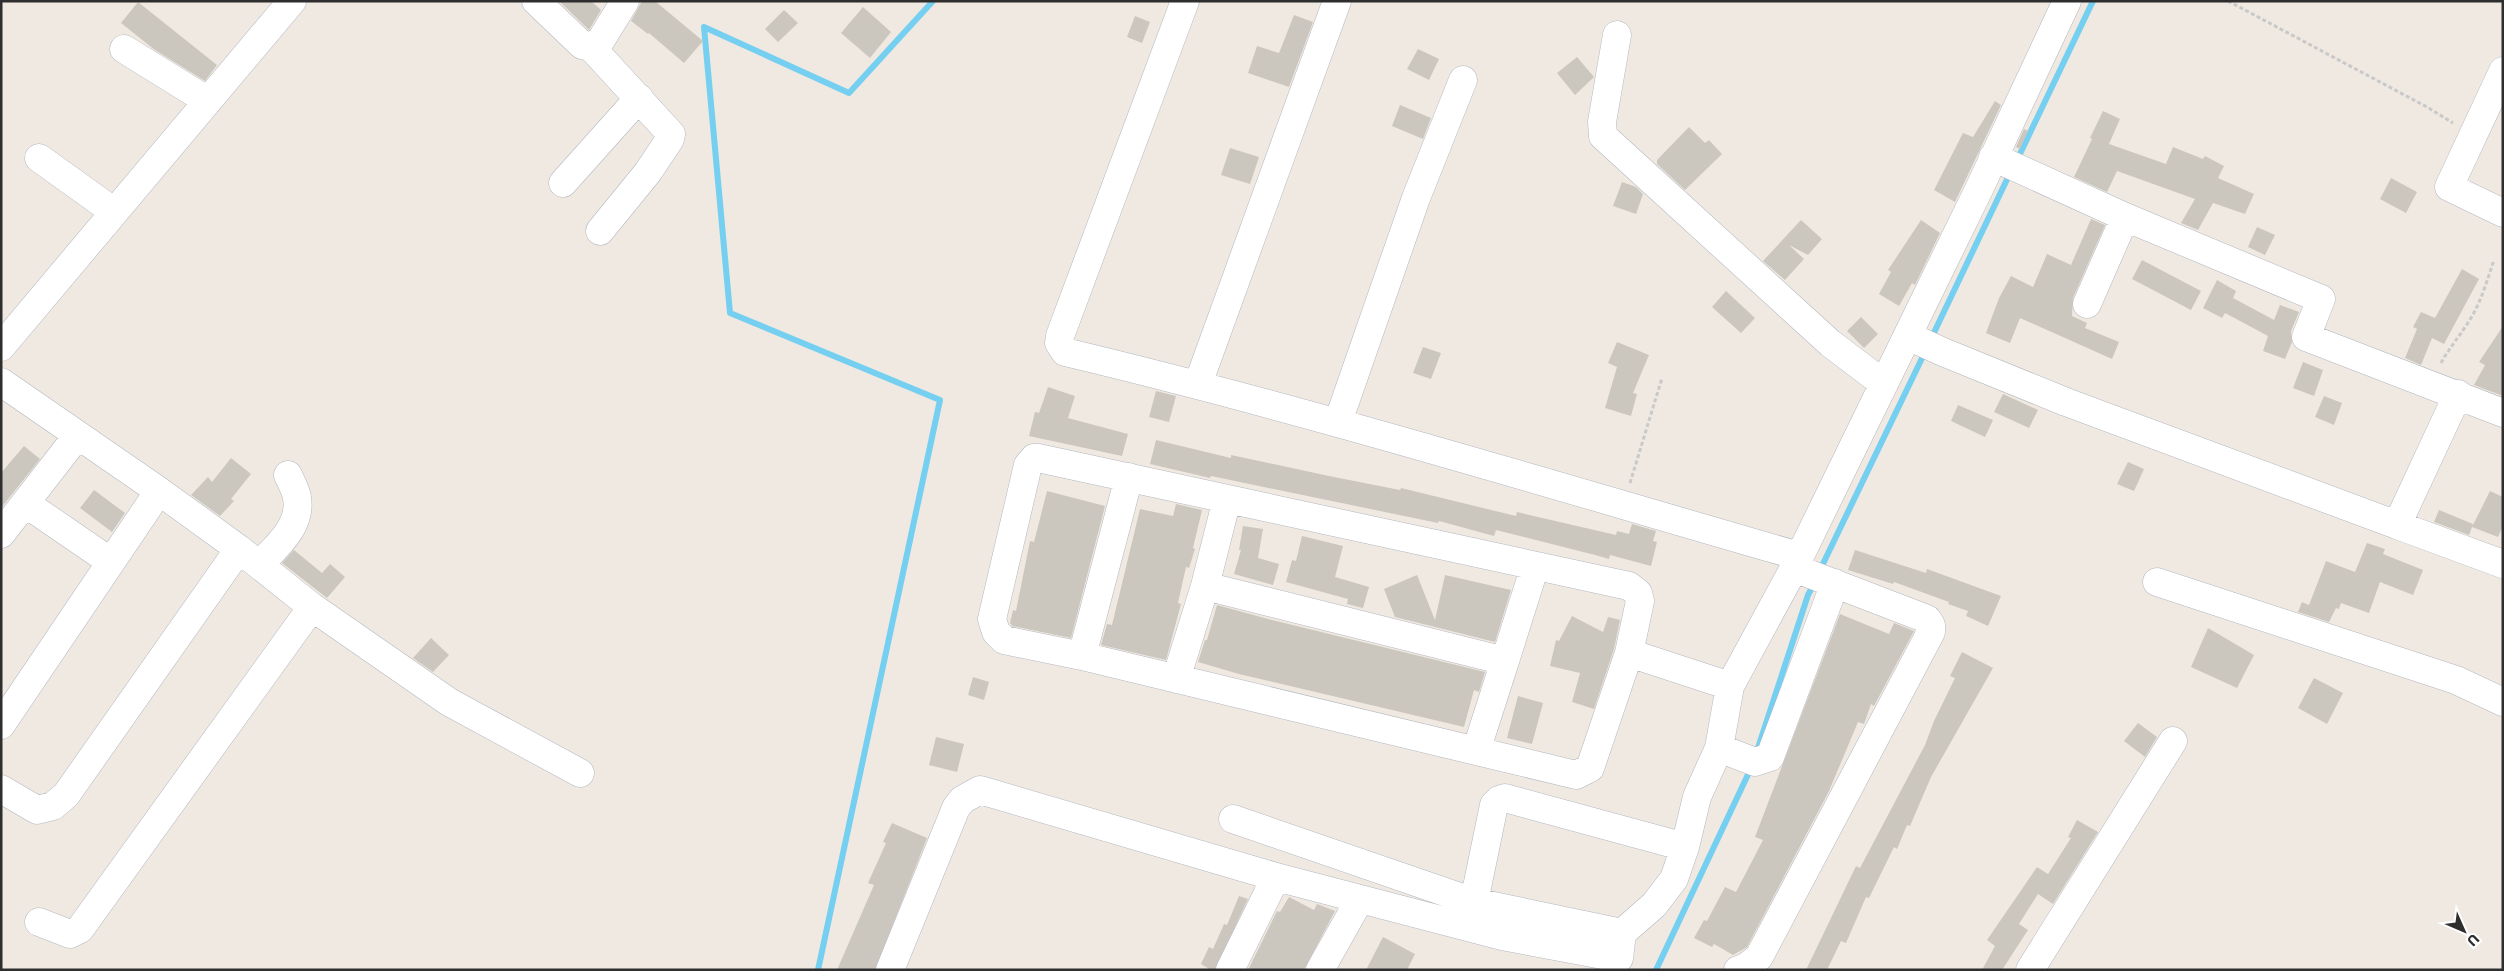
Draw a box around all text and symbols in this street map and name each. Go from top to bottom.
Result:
north arrow [2439,906,2489,956]
text: U [2464,931,2483,950]

